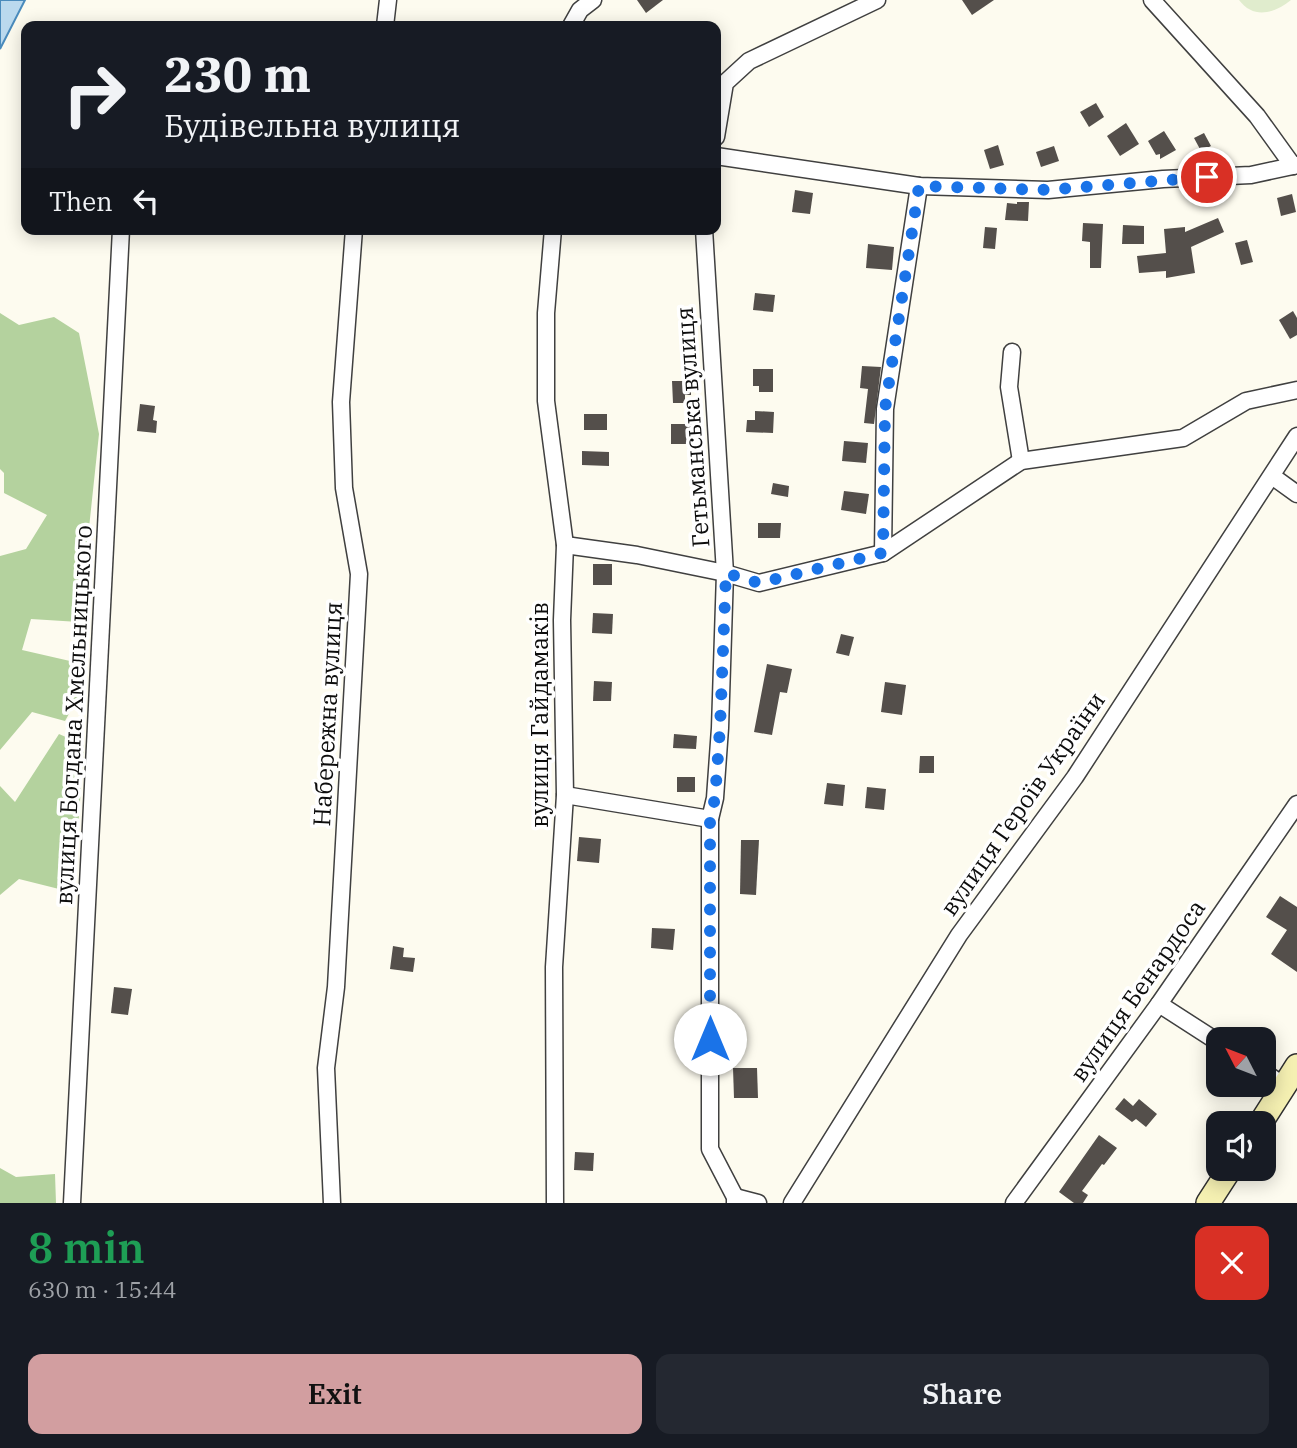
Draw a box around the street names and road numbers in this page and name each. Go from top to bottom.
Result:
street label: Гетьманська вулиця [668,306,716,548]
street label: вулиця Богдана Хмельницького [47,524,99,906]
street label: Набережна вулиця [305,601,349,827]
street label: вулиця Гайдамаків [523,602,555,828]
street label: вулиця Героїв України [933,685,1112,922]
street label: вулиця Бенардоса [1062,893,1212,1088]

